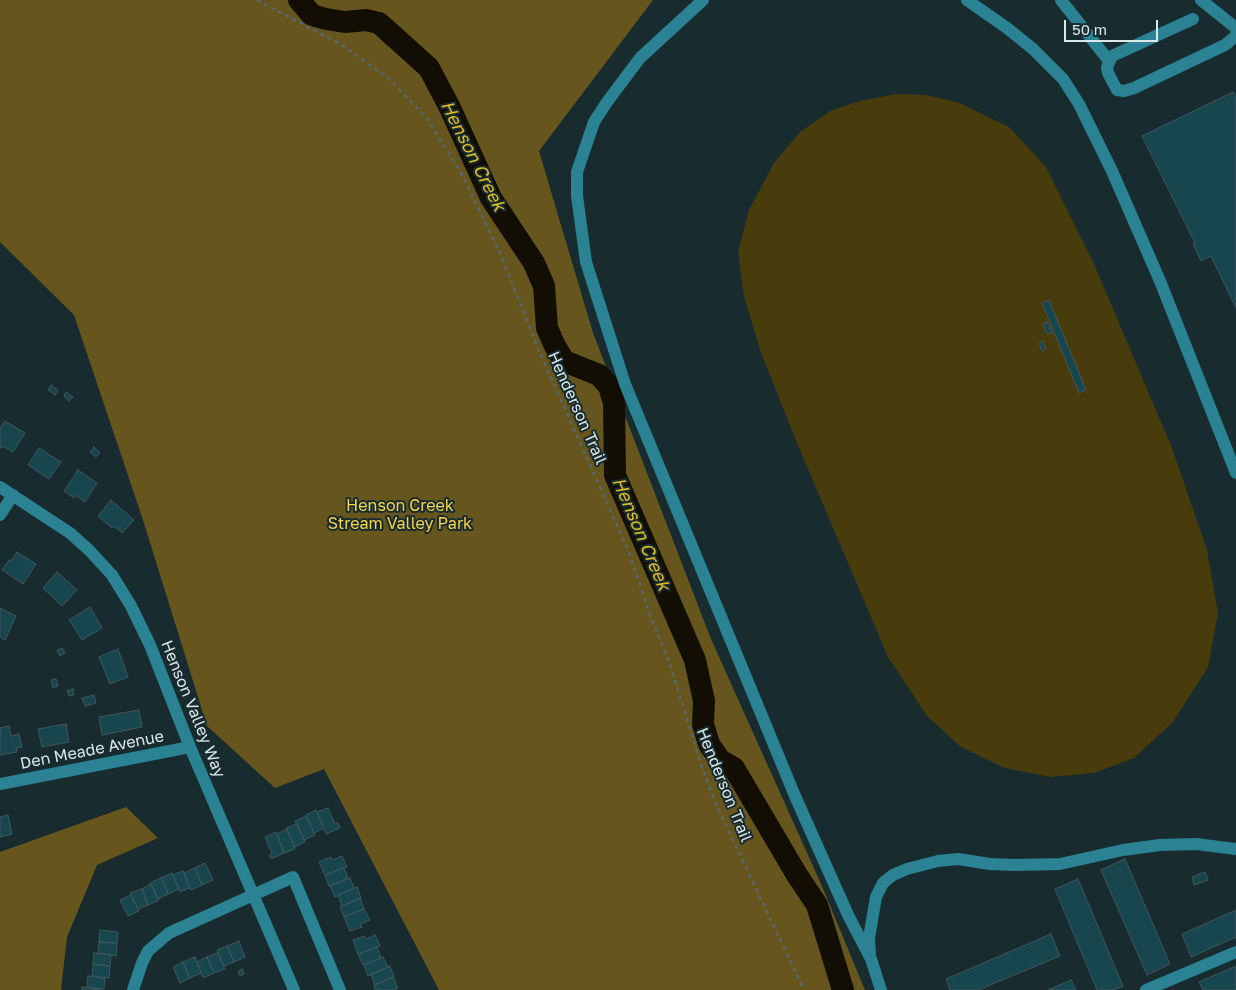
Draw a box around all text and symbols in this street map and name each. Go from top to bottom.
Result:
scale bar [1066,10,1160,42]
text: 50 m [1072,20,1107,38]
water label: Henson Creek [436,97,510,215]
street label: Henderson Trail [544,349,610,467]
water label: Henson Creek [607,474,675,594]
park label: Henson Creek Stream Valley Park [328,496,472,534]
street label: Henson Valley Way [157,638,229,780]
street label: Henderson Trail [692,725,756,845]
street label: Den Meade Avenue [19,727,165,773]

